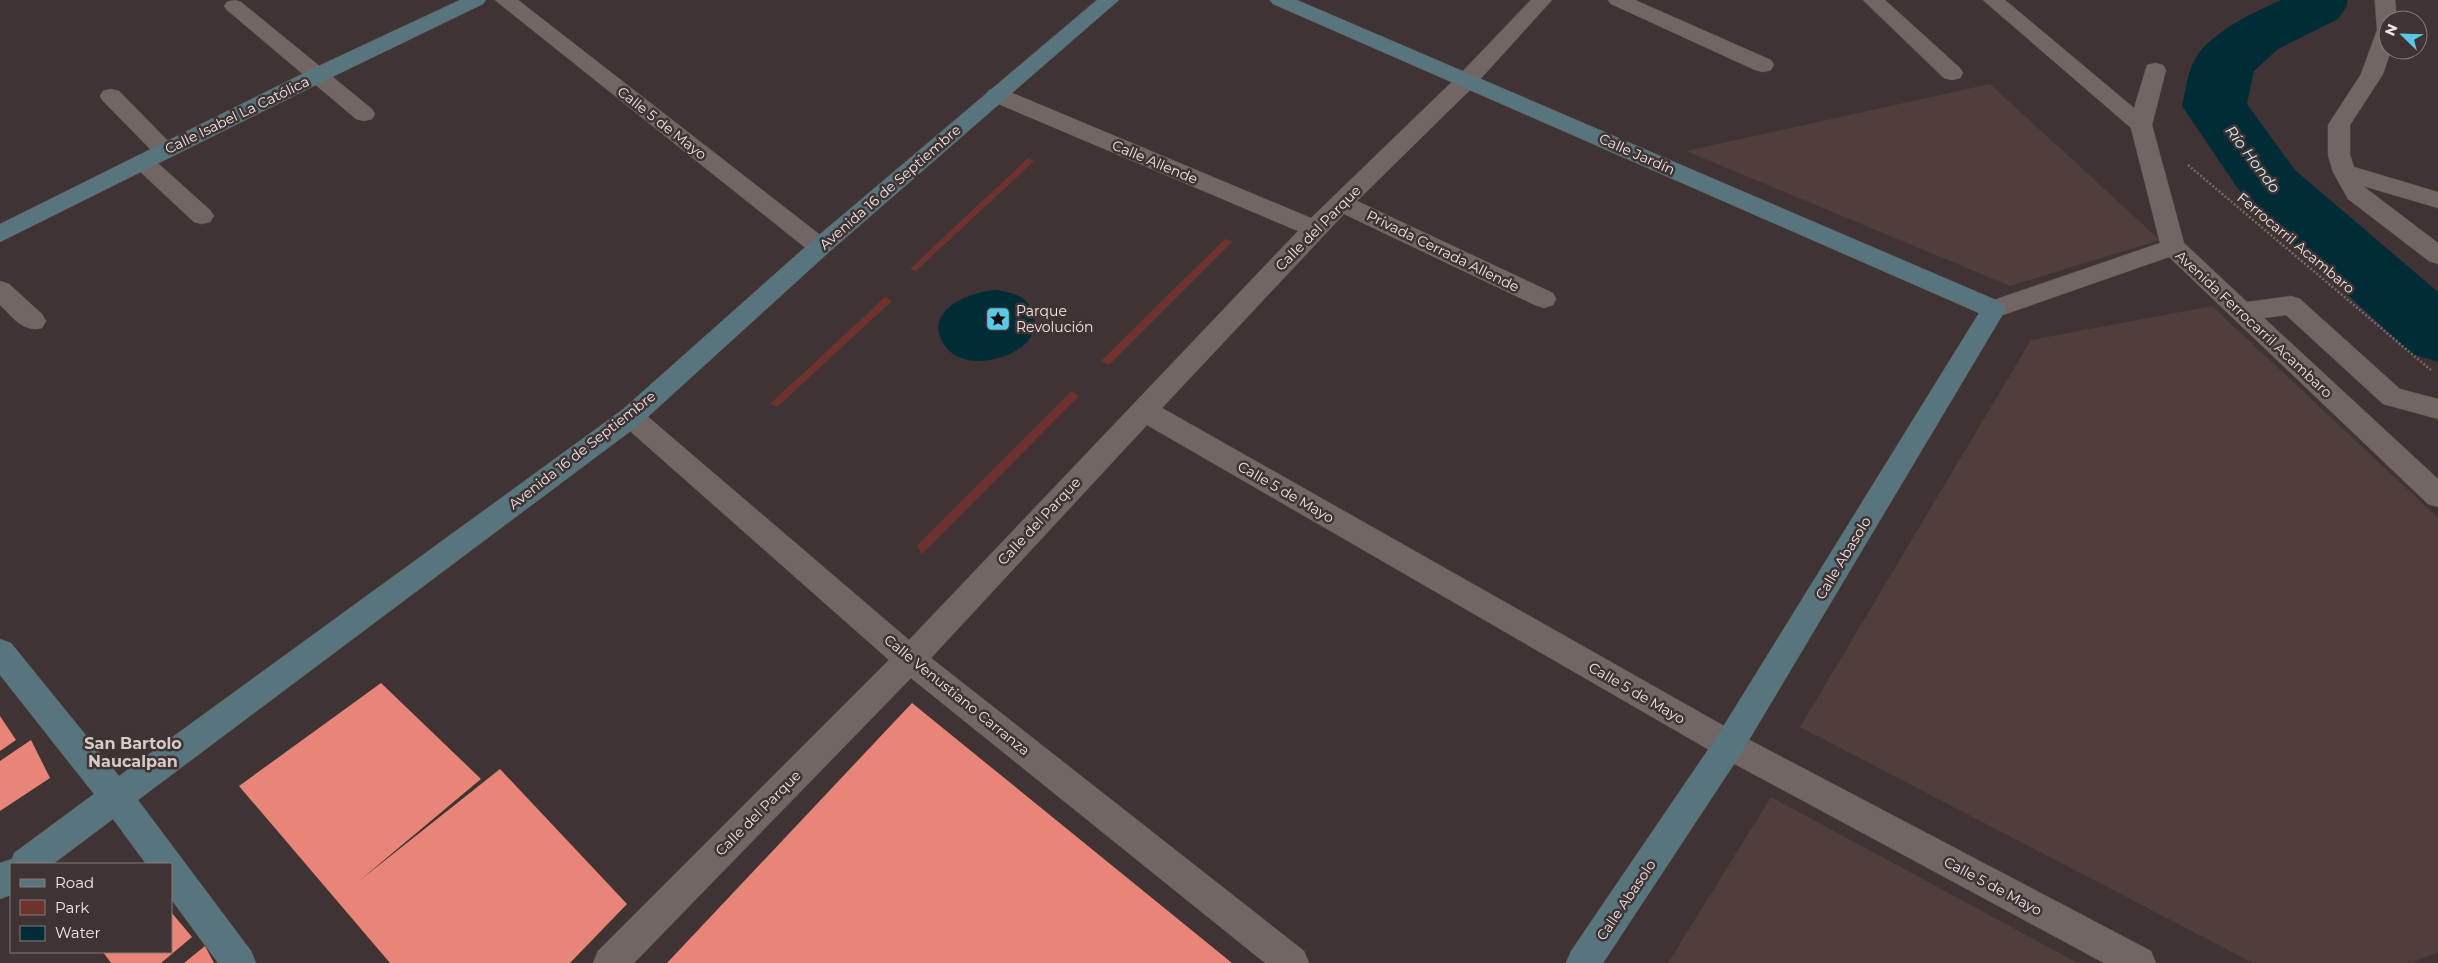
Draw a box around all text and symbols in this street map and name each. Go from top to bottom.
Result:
north arrow [2378,10,2428,60]
text: N [2381,21,2402,39]
street label: Calle Isabel La Católica [162,72,312,158]
street label: Calle 5 de Mayo [614,83,710,164]
street label: Avenida 16 de Septiembre [816,121,964,253]
water label: Río Hondo [2221,122,2285,196]
street label: Calle Jardín [1596,129,1678,179]
street label: Calle Allende [1110,136,1200,188]
street label: Calle del Parque [1271,181,1365,275]
street label: Ferrocarril Acambaro [2234,189,2359,298]
street label: Privada Cerrada Allende [1364,206,1522,296]
street label: Avenida Ferrocarril Acambaro [2172,246,2336,402]
place label: Parque Revolución [1016,302,1094,336]
place icon: Parque Revolución [985,306,1011,332]
street label: Avenida 16 de Septiembre [505,387,659,513]
street label: Calle 5 de Mayo [1235,457,1338,527]
street label: Calle del Parque [994,473,1084,569]
street label: Calle Abasolo [1811,513,1875,603]
street label: Calle Venustiano Carranza [881,631,1033,759]
street label: Calle 5 de Mayo [1586,658,1689,728]
district label: San Bartolo Naucalpan [84,734,182,771]
street label: Calle del Parque [711,766,805,860]
street label: Calle 5 de Mayo [1941,853,2045,920]
street label: Calle Abasolo [1592,856,1660,944]
legend [10,863,172,953]
text: Road [55,873,94,892]
text: Park [55,898,89,917]
text: Water [55,923,101,942]

